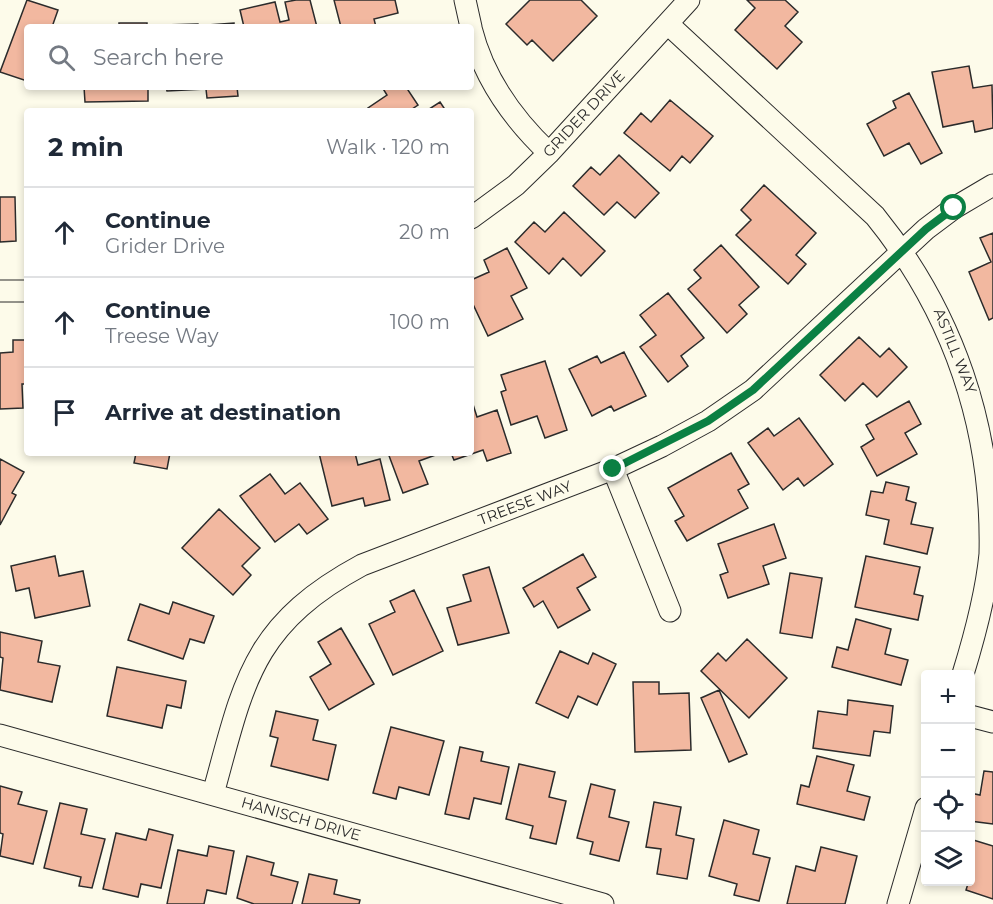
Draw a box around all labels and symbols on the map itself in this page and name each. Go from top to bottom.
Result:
street label: GRIDER DRIVE [538,66,629,161]
route start [940,194,966,220]
street label: ASTILL WAY [930,305,981,397]
route end [599,455,625,481]
street label: TREESE WAY [475,476,575,529]
street label: HANISCH DRIVE [239,792,363,845]

